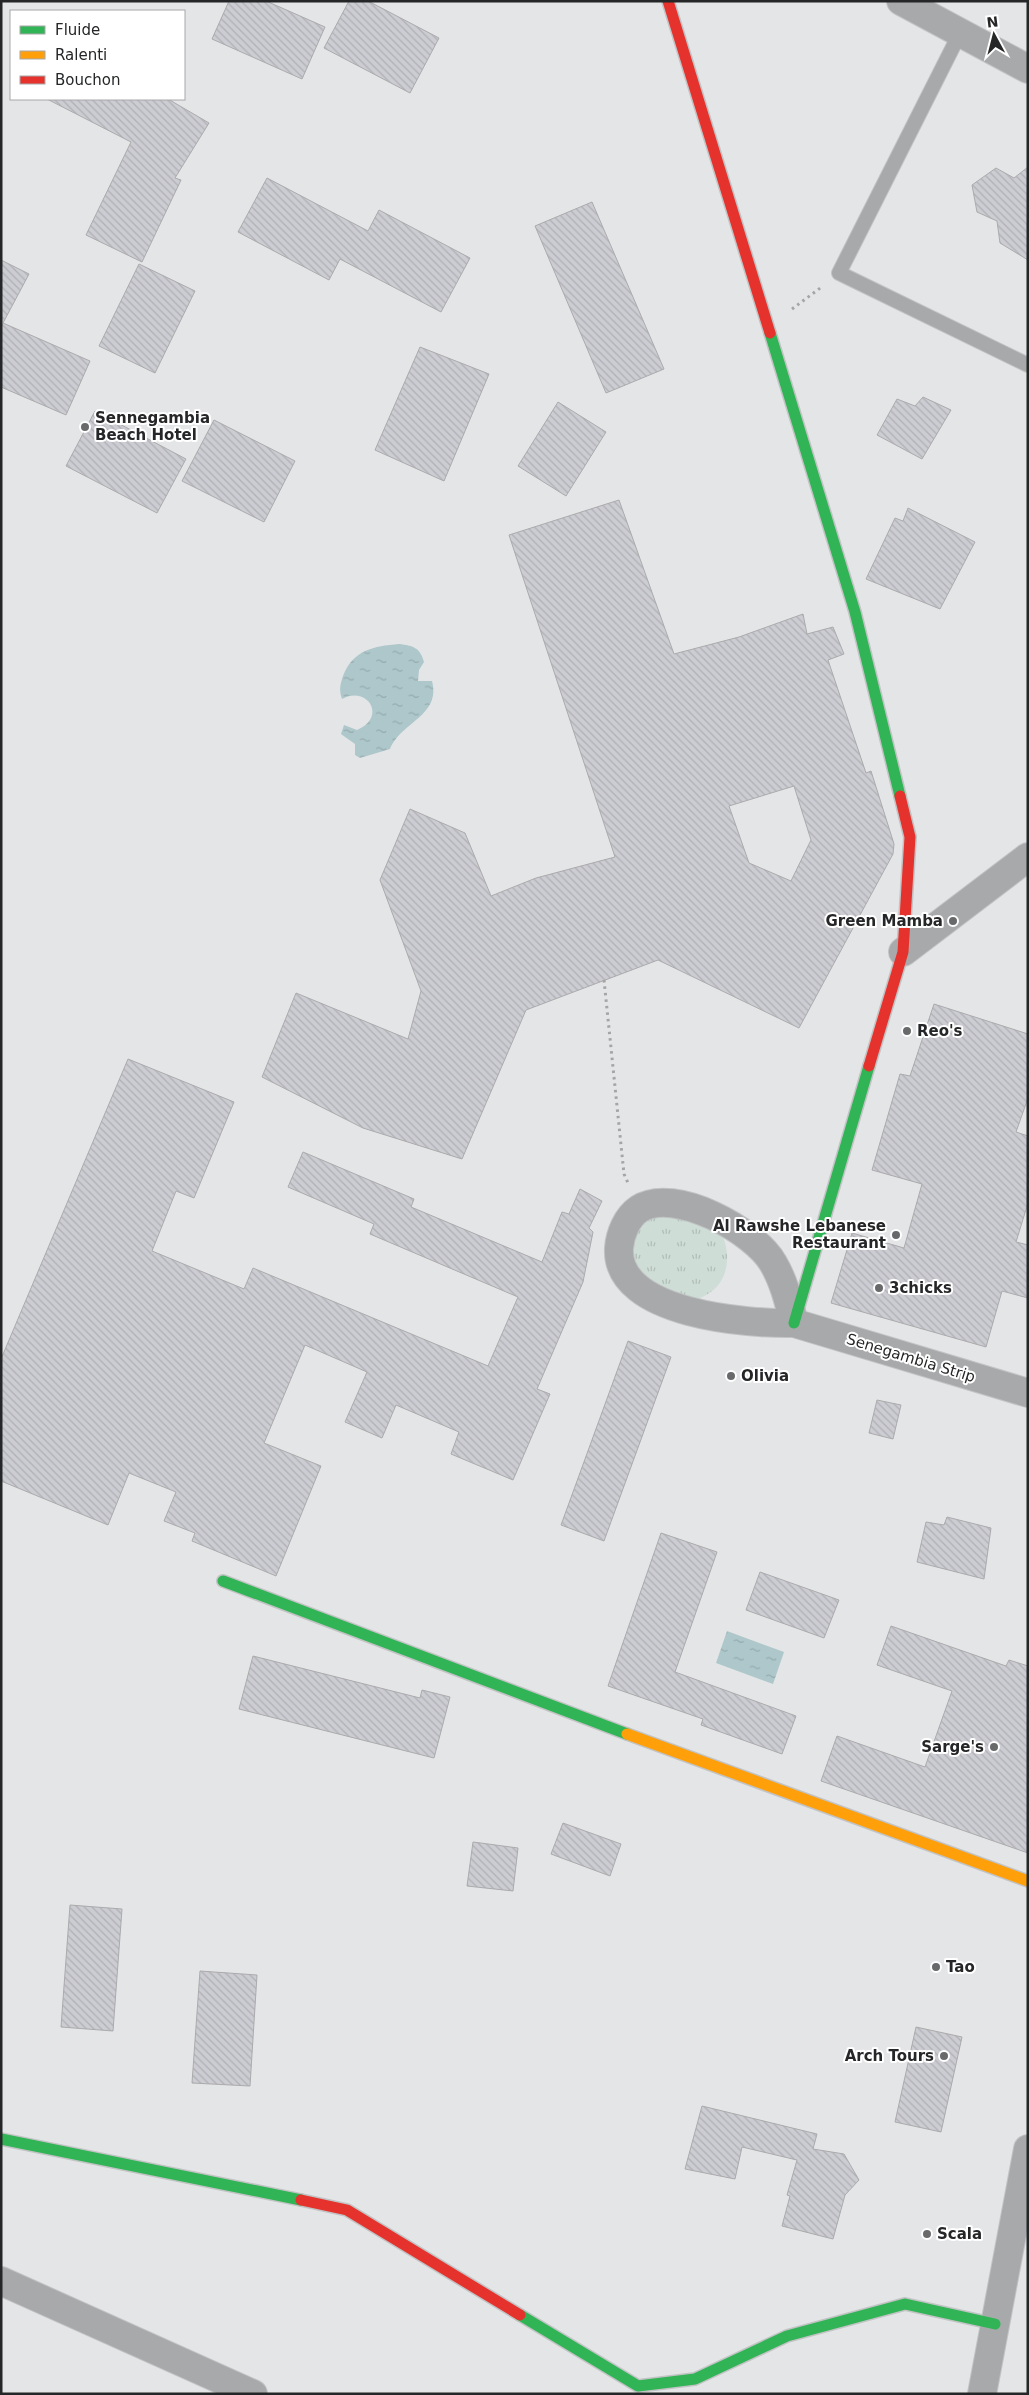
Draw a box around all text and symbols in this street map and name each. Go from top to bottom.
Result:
legend [10,10,185,100]
north arrow [969,10,1019,60]
text: N [986,13,999,31]
text: Fluide [55,21,100,39]
text: Ralenti [55,46,107,64]
text: Bouchon [55,71,120,89]
place label: Sennegambia Beach Hotel [95,409,210,444]
marker: Sennegambia Beach Hotel [79,421,91,433]
place label: Green Mamba [826,912,943,930]
marker: Green Mamba [947,915,959,927]
place label: Reo's [917,1022,963,1040]
marker: Reo's [901,1025,913,1037]
place label: Al Rawshe Lebanese Restaurant [713,1217,886,1252]
marker: Al Rawshe Lebanese Restaurant [890,1229,902,1241]
place label: 3chicks [889,1279,952,1297]
marker: 3chicks [873,1282,885,1294]
street label: Senegambia Strip [844,1330,978,1386]
place label: Olivia [741,1367,789,1385]
marker: Olivia [725,1370,737,1382]
place label: Sarge's [921,1738,984,1756]
marker: Sarge's [988,1741,1000,1753]
place label: Tao [946,1958,975,1976]
marker: Tao [930,1961,942,1973]
place label: Arch Tours [845,2047,934,2065]
marker: Arch Tours [938,2050,950,2062]
place label: Scala [937,2225,982,2243]
marker: Scala [921,2228,933,2240]

